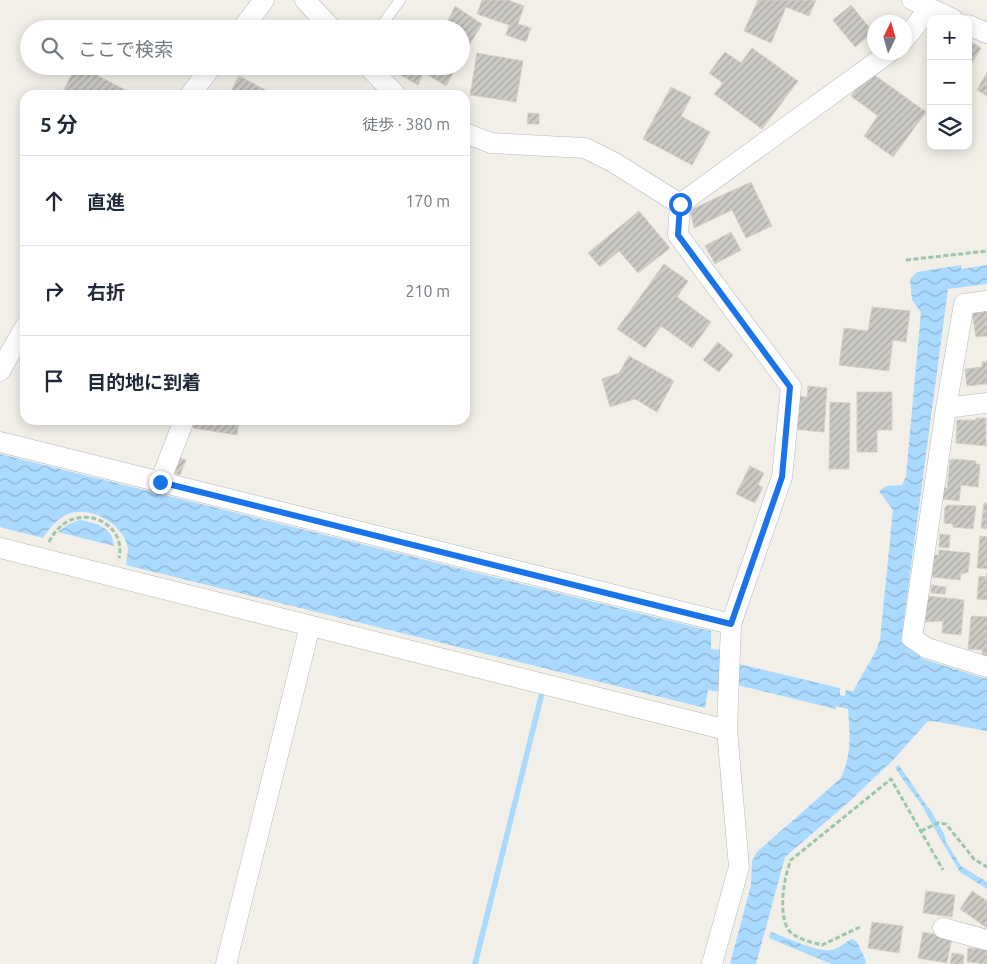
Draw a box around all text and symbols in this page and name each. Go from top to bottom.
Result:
north arrow [867,15,912,60]
map controls [927,15,972,150]
button: + [927,15,972,60]
search box [20,20,470,75]
icon: search [38,34,66,62]
text: ここで検索 [78,38,173,60]
button: − [927,60,972,105]
button: layers [927,105,972,150]
text: 5 分 [40,112,78,136]
text: 徒歩 · 380 m [362,115,450,133]
icon: ahead [40,187,68,215]
text: 直進 [87,191,125,213]
text: 170 m [405,192,450,210]
route start [669,193,692,216]
icon: right [40,277,68,305]
text: 右折 [87,281,125,303]
text: 210 m [405,282,450,300]
icon: arrive [40,367,68,395]
text: 目的地に到着 [87,371,201,393]
route end [149,471,172,494]

